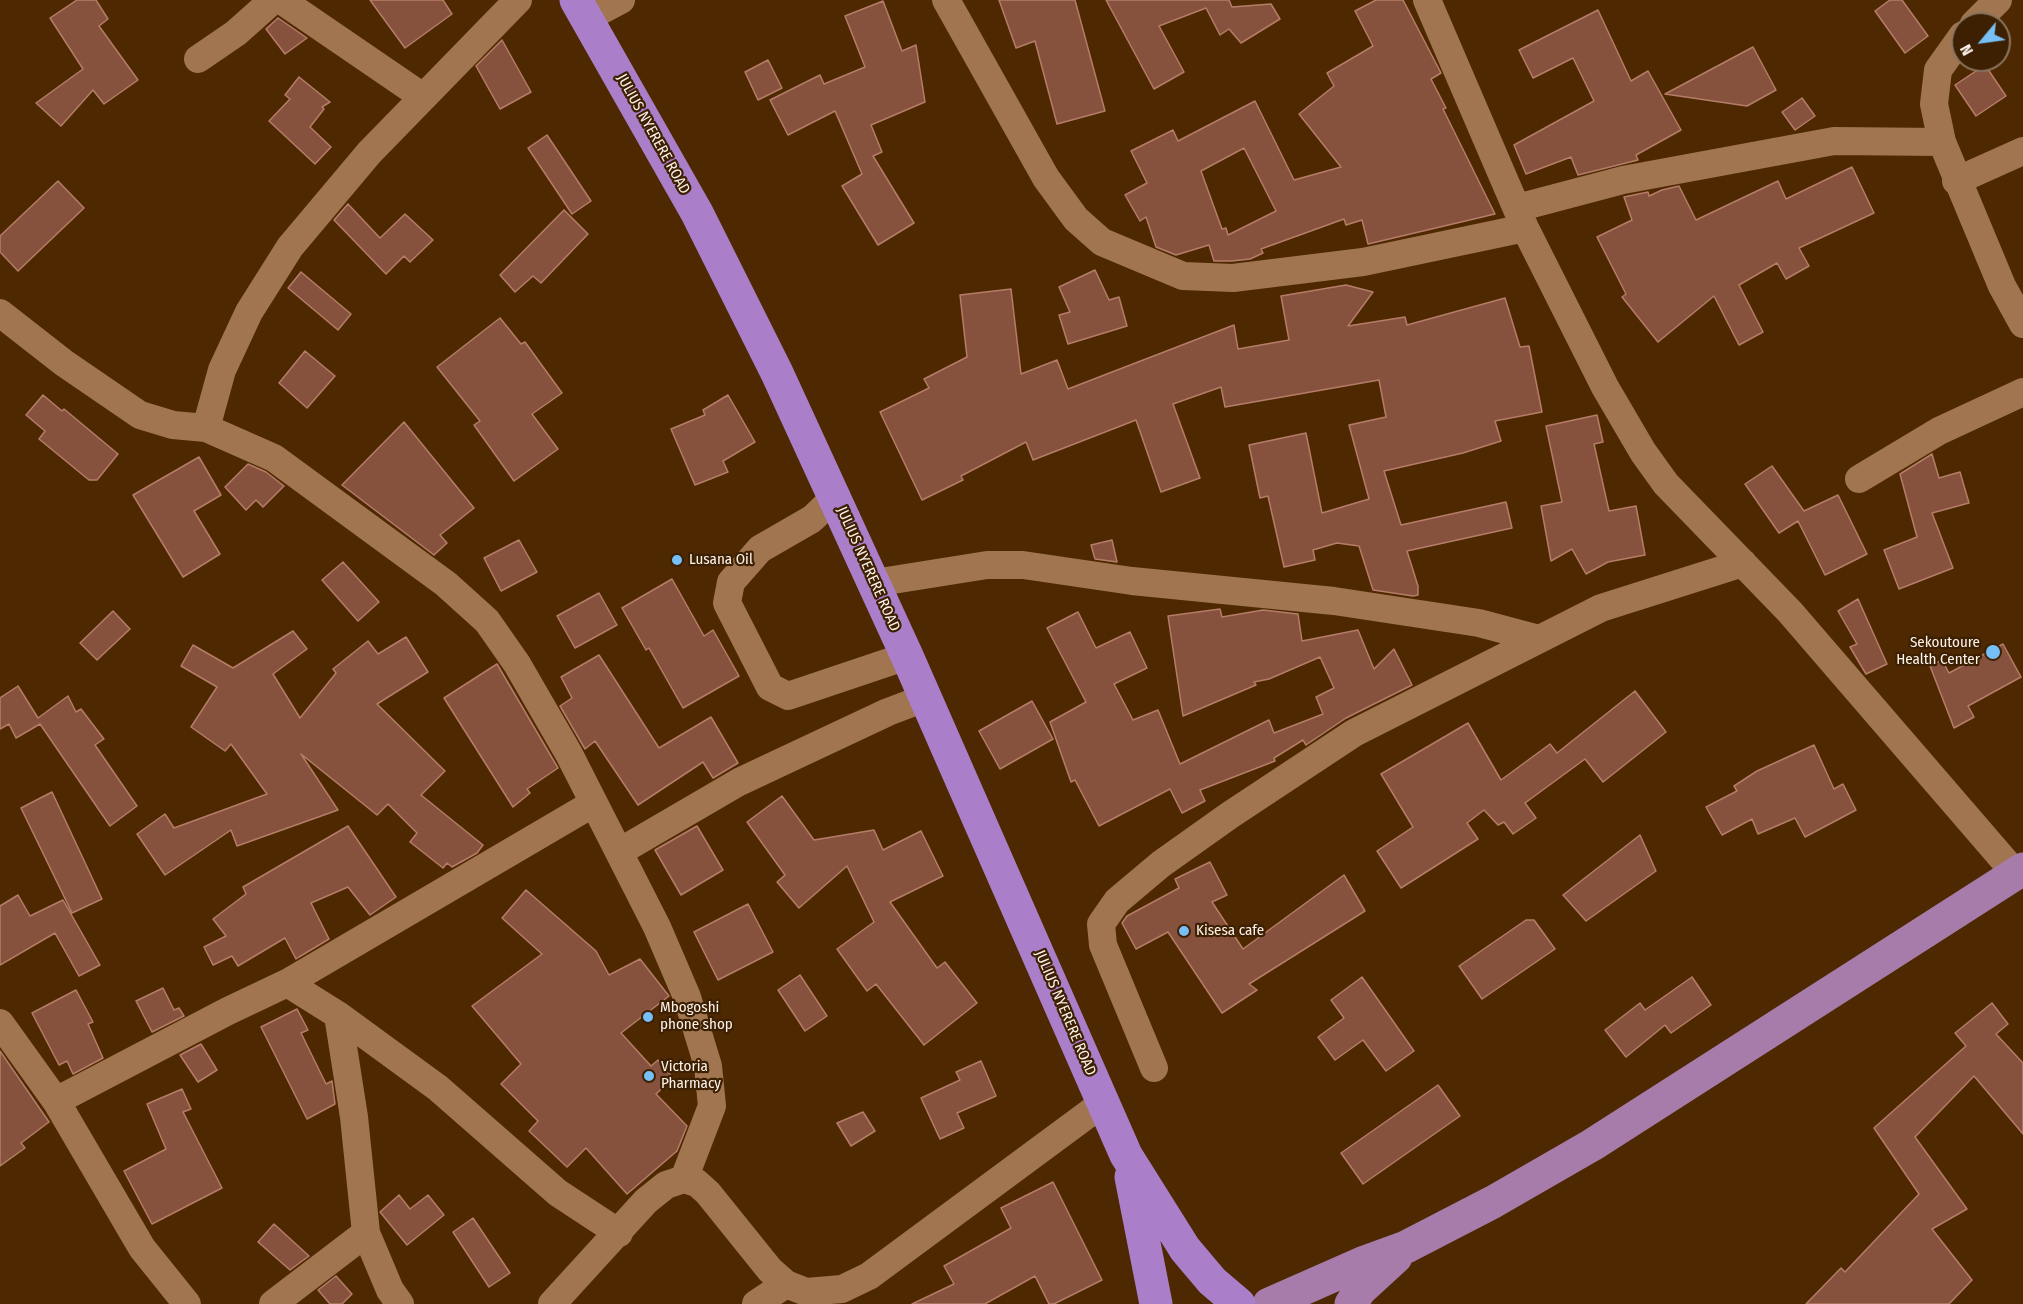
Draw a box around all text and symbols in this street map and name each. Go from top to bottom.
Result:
north arrow [1951,12,2011,72]
text: N [1956,41,1977,59]
street label: JULIUS NYERERE ROAD [612,71,694,197]
street label: JULIUS NYERERE ROAD [832,504,904,634]
place label: Lusana Oil [689,551,753,569]
marker: Lusana Oil [670,553,684,567]
place label: Sekoutoure Health Center [1896,634,1980,669]
marker: Sekoutoure Health Center [1984,643,2002,661]
place label: Kisesa cafe [1196,922,1264,940]
marker: Kisesa cafe [1177,924,1191,938]
street label: JULIUS NYERERE ROAD [1030,948,1100,1078]
place label: Mbogoshi phone shop [660,999,733,1034]
marker: Mbogoshi phone shop [641,1010,655,1024]
place label: Victoria Pharmacy [661,1058,721,1093]
marker: Victoria Pharmacy [642,1069,656,1083]

